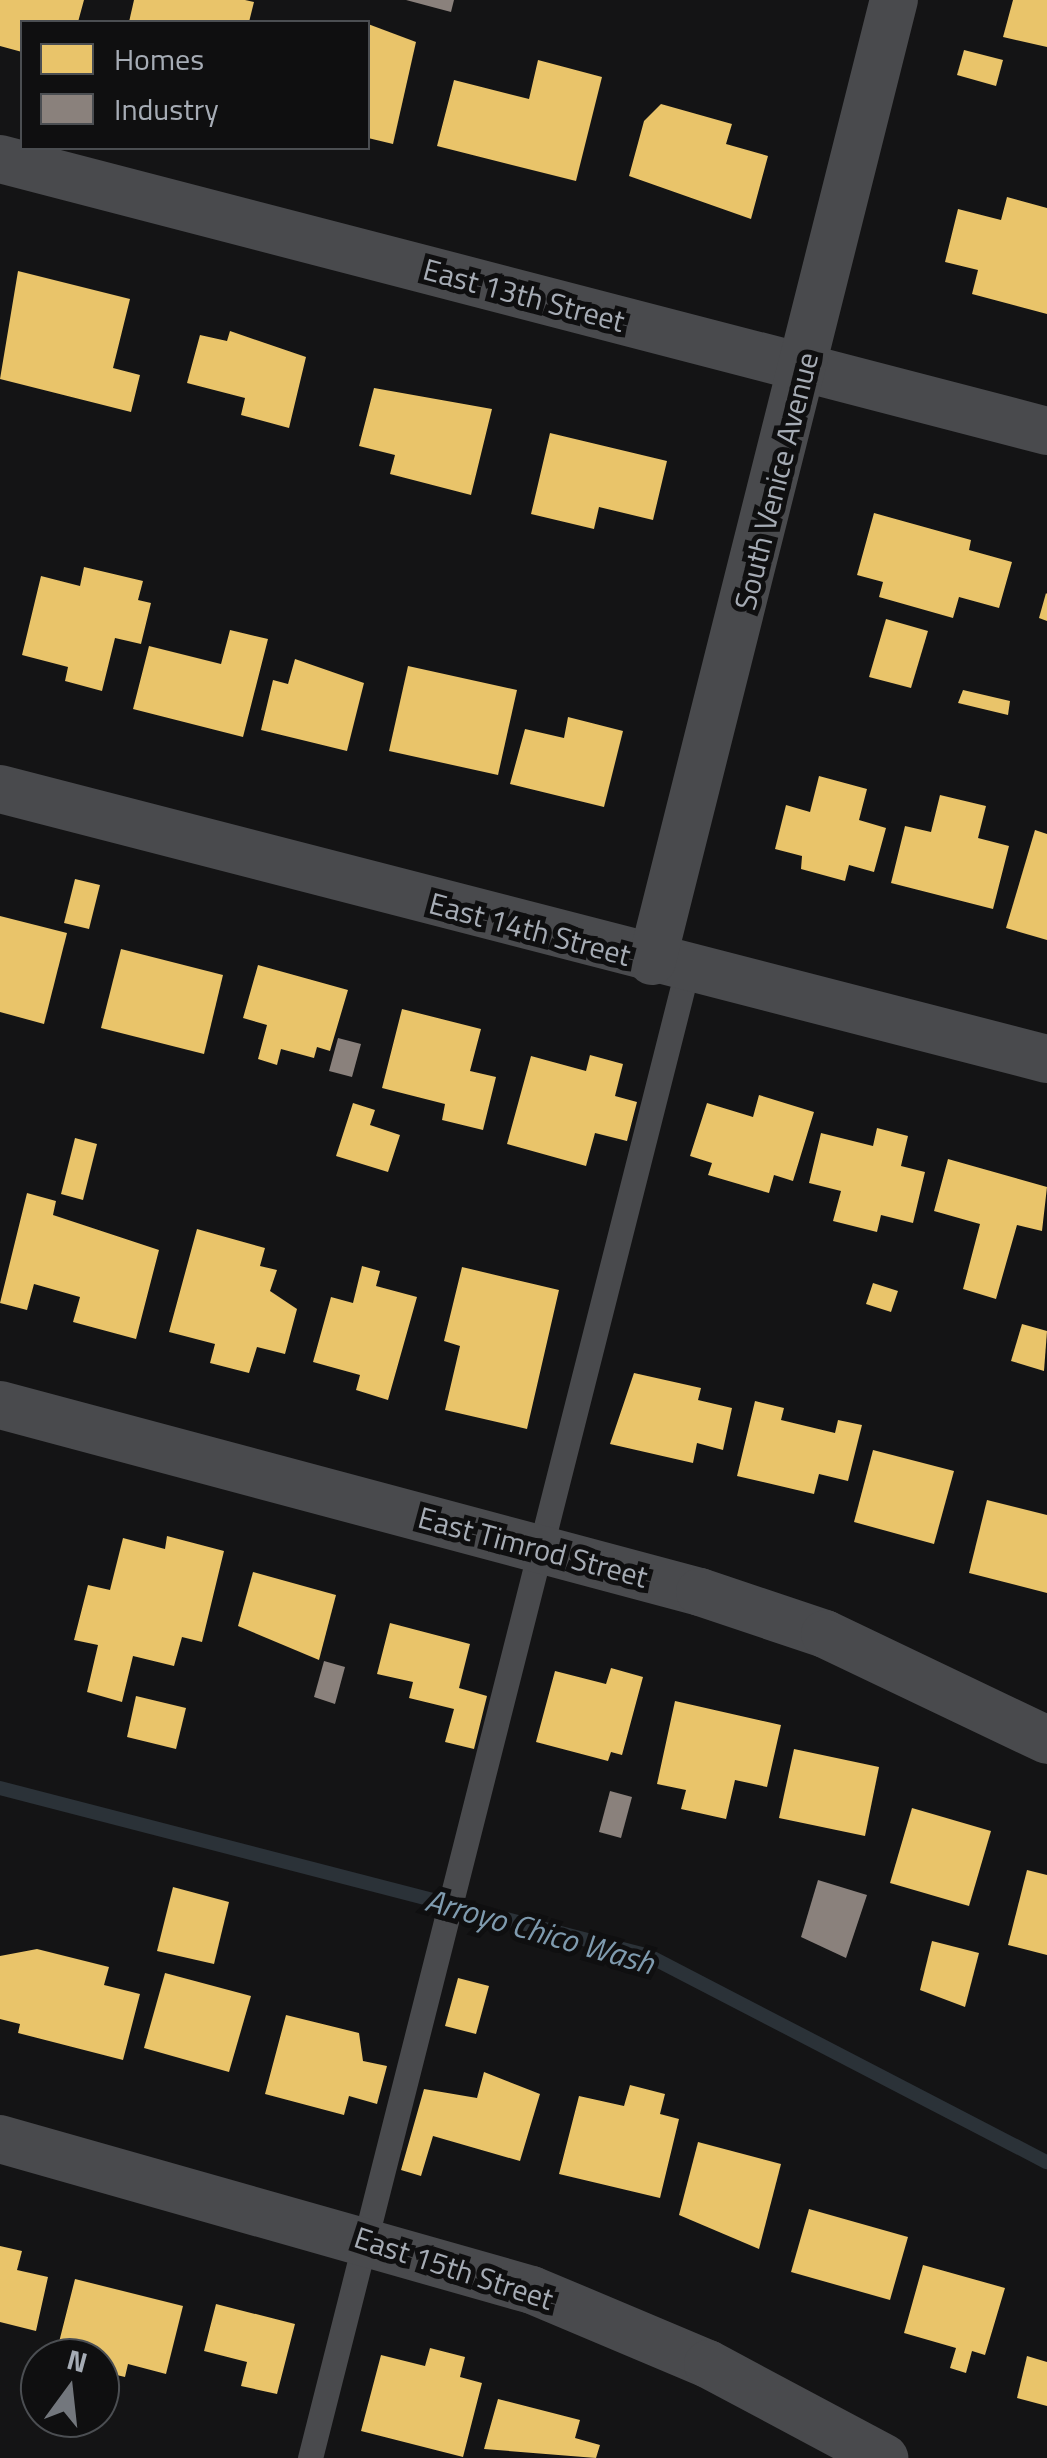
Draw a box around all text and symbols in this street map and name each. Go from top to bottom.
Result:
legend [20,20,370,150]
text: Homes [114,36,204,82]
text: Industry [114,86,219,132]
street label: East 13th Street [419,251,629,339]
street label: South Venice Avenue [727,349,825,613]
street label: East 14th Street [425,885,635,973]
street label: East Timrod Street [414,1499,652,1595]
water label: Arroyo Chico Wash [421,1880,659,1982]
street label: East 15th Street [350,2219,558,2317]
text: N [62,2337,92,2384]
north arrow [20,2338,120,2438]

